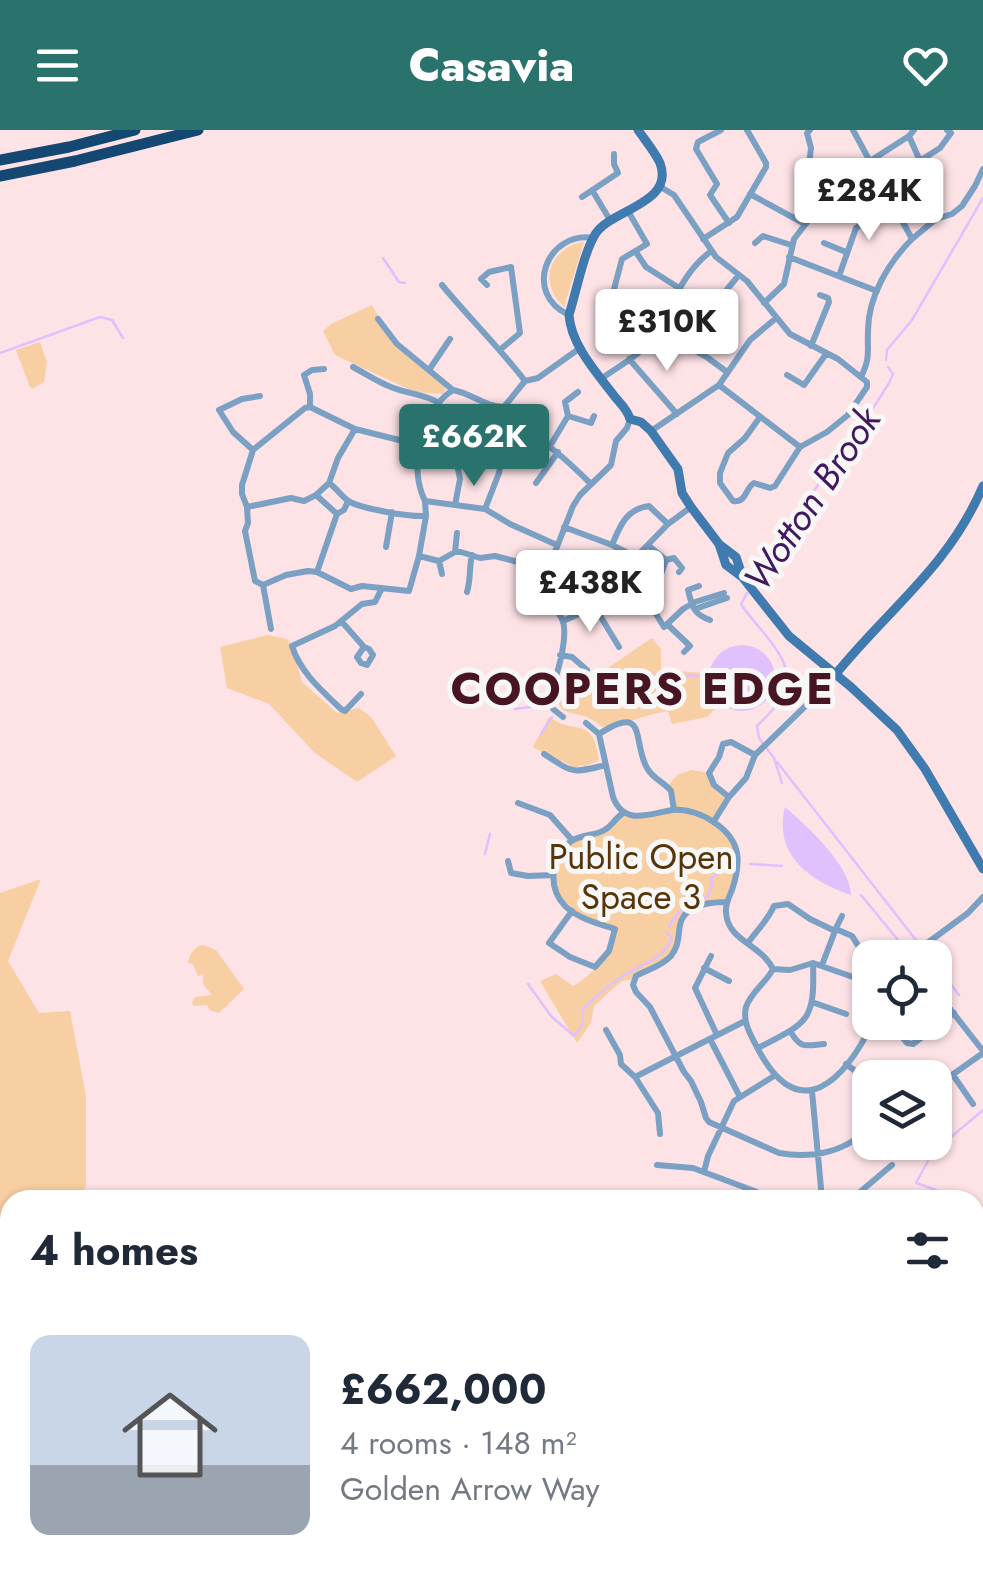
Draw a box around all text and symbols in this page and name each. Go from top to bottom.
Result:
text: Casavia [409,33,574,98]
icon: menu [30,38,85,93]
icon: heart [898,38,953,93]
pin: £284K [799,158,939,243]
text: £284K [816,167,922,213]
pin: £310K [597,289,737,374]
text: £310K [617,298,717,344]
water label: Wotton Brook [730,394,894,602]
pin: £662K [404,404,544,489]
text: £662K [421,413,527,459]
pin: £438K [520,550,660,635]
text: £438K [538,559,642,605]
district label: COOPERS EDGE [450,656,836,721]
park label: Public Open Space 3 [548,832,734,922]
map controls [852,940,952,1160]
button: locate [852,940,952,1040]
button: layers [852,1060,952,1160]
text: 4 homes [30,1220,198,1281]
icon: filters [900,1223,955,1278]
text: £662,000 [340,1359,546,1420]
icon: home [110,1375,230,1495]
text: 4 rooms · 148 m² [340,1420,577,1466]
text: Golden Arrow Way [340,1466,600,1512]

